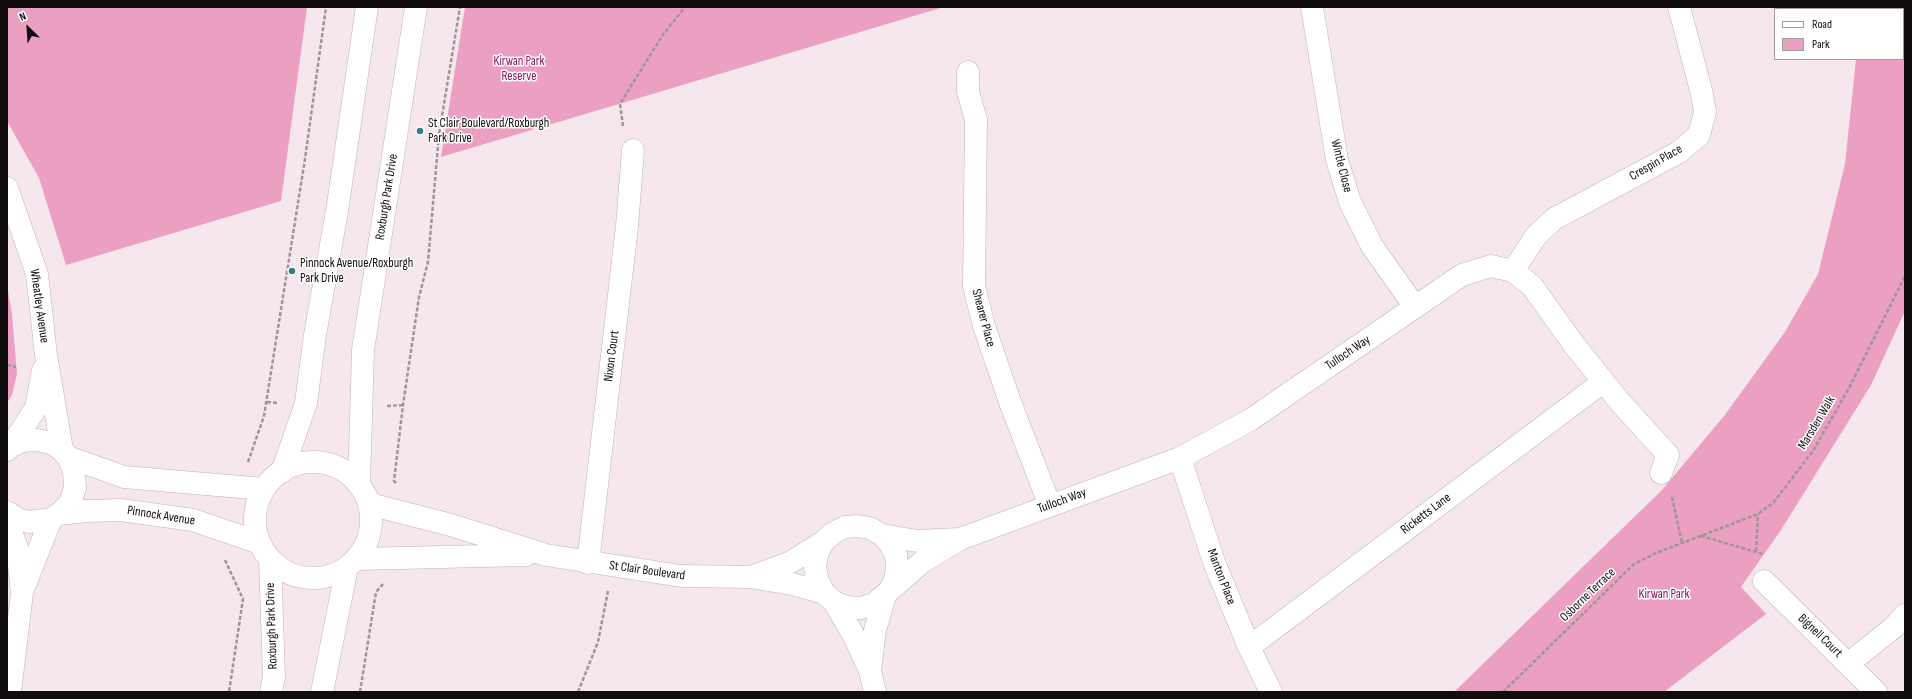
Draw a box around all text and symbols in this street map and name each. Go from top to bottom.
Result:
north arrow [8,8,48,48]
legend [1774,8,1904,60]
text: N [17,10,28,24]
text: Road [1812,17,1832,32]
text: Park [1812,37,1830,52]
park label: Kirwan Park Reserve [493,54,545,85]
place label: St Clair Boulevard/Roxburgh Park Drive [428,116,549,147]
marker: St Clair Boulevard/Roxburgh Park Drive [415,126,425,136]
street label: Wintle Close [1327,138,1355,194]
street label: Crespin Place [1627,142,1685,184]
street label: Roxburgh Park Drive [373,153,401,241]
place label: Pinnock Avenue/Roxburgh Park Drive [300,256,413,287]
marker: Pinnock Avenue/Roxburgh Park Drive [287,266,297,276]
street label: Wheatley Avenue [26,268,52,344]
street label: Shearer Place [968,287,998,349]
street label: Nixon Court [601,329,623,383]
street label: Tulloch Way [1323,332,1373,374]
street label: Marsden Walk [1795,393,1839,453]
street label: Tulloch Way [1035,485,1089,517]
street label: Ricketts Lane [1398,490,1454,538]
street label: Pinnock Avenue [126,503,196,529]
street label: Manton Place [1203,547,1239,607]
street label: St Clair Boulevard [608,558,686,584]
street label: Osborne Terrace [1557,565,1619,625]
street label: Roxburgh Park Drive [263,582,281,670]
park label: Kirwan Park [1638,587,1690,603]
street label: Bignell Court [1794,611,1846,661]

